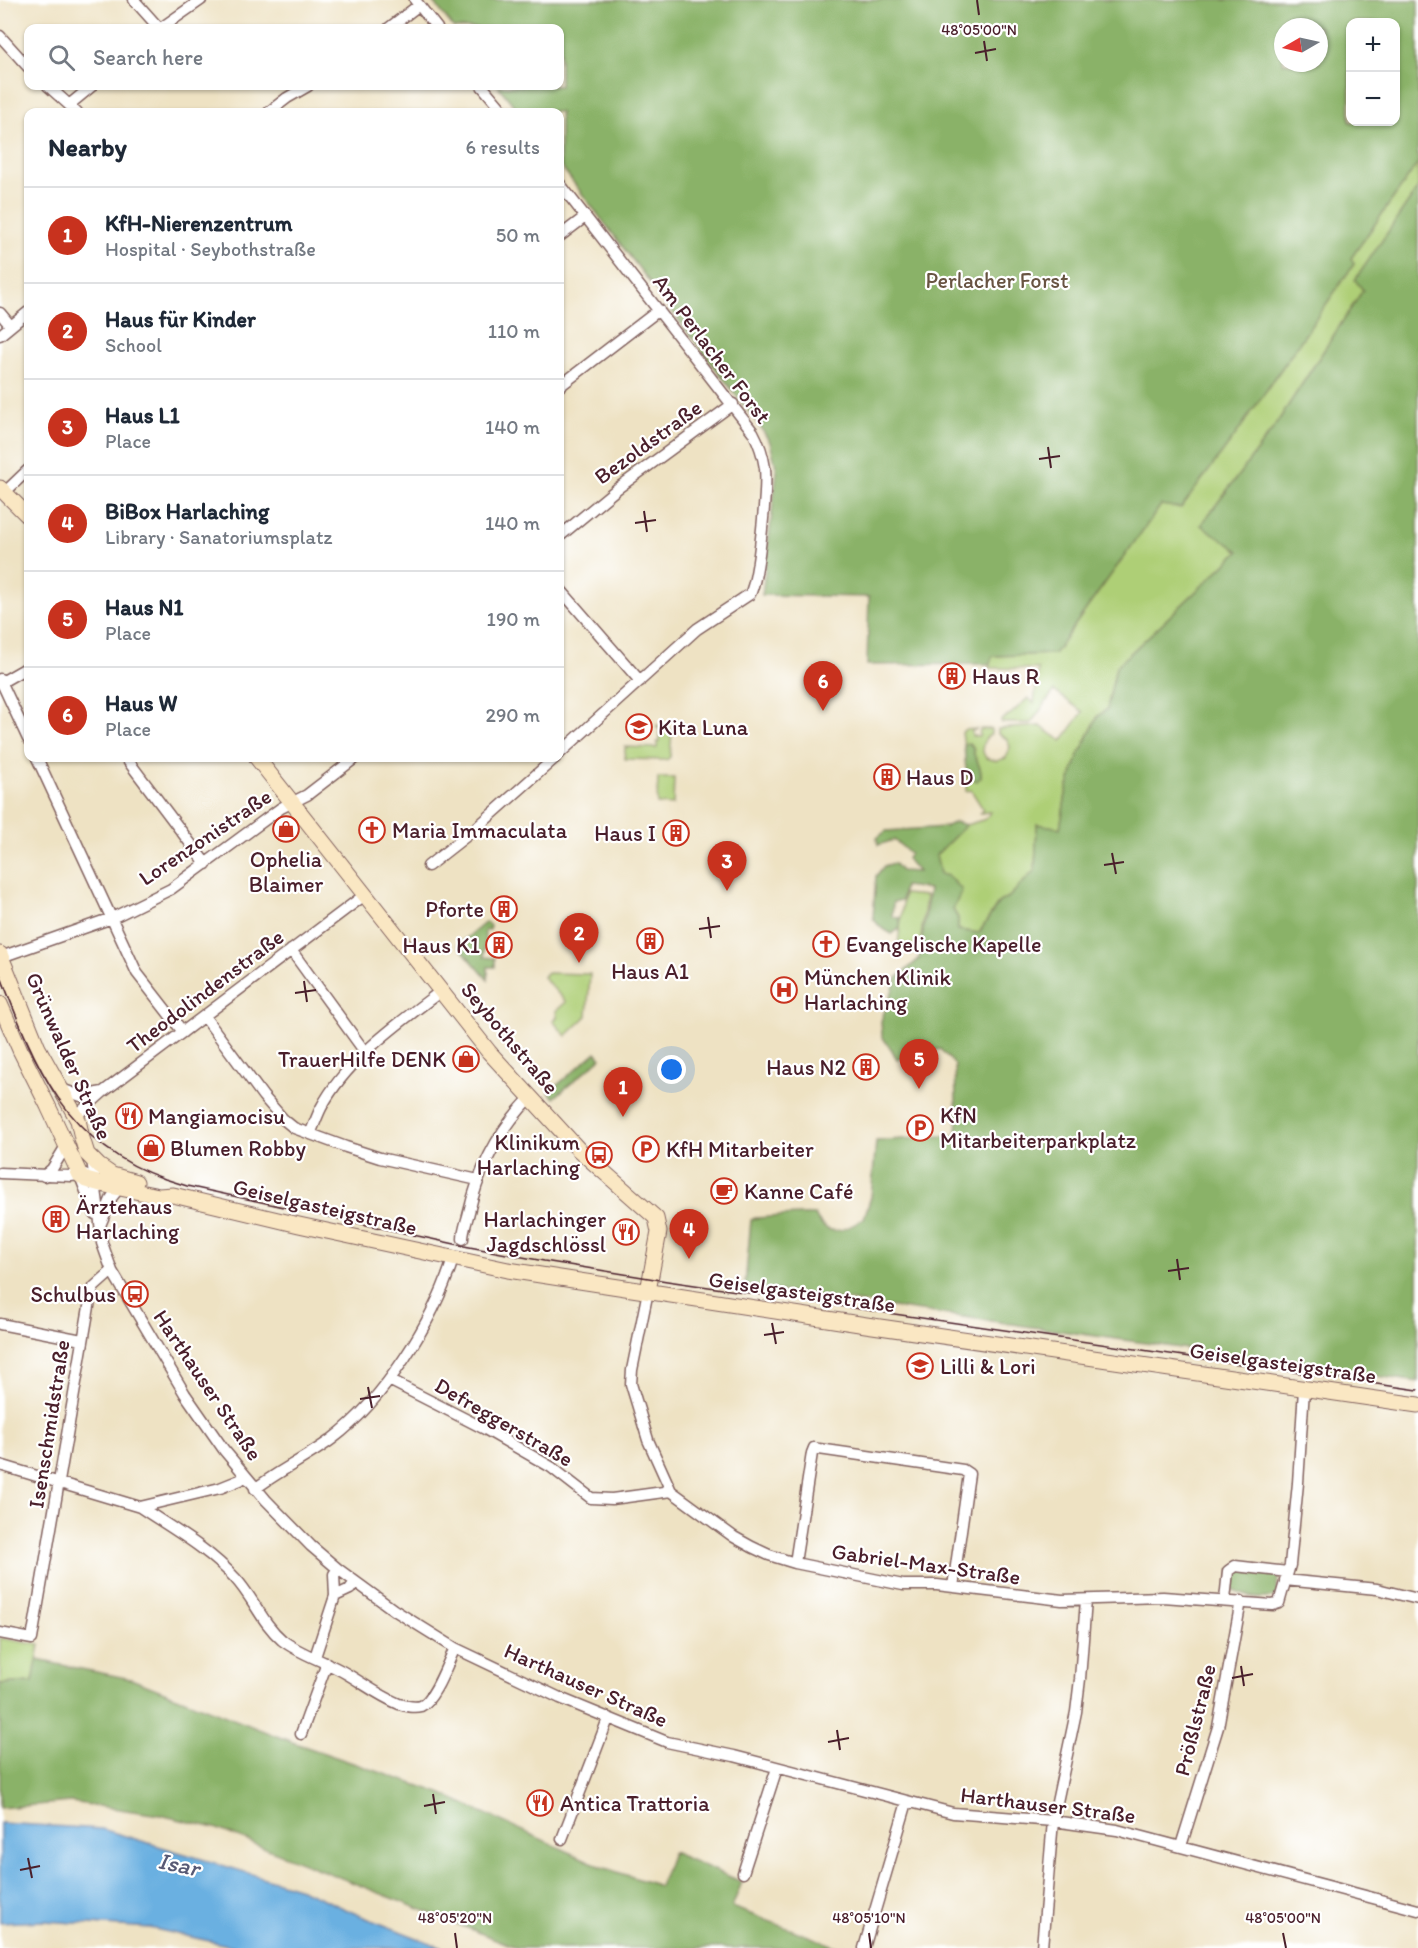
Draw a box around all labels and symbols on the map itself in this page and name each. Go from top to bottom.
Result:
north arrow [1274,18,1328,72]
text: 48°05'00"N [941,21,1017,39]
park label: Perlacher Forst [926,267,1068,294]
street label: Am Perlacher Forst [647,269,777,429]
street label: Bezoldstraße [589,394,707,490]
building icon: Haus R [937,661,967,691]
pin: 6 [804,662,842,711]
place label: Haus R [972,663,1039,690]
school or university icon: Kita Luna [624,712,654,742]
place label: Kita Luna [658,714,749,741]
building icon: Haus D [872,762,902,792]
place label: Haus D [906,764,973,791]
street label: Lorenzonistraße [133,783,277,891]
shop icon: Ophelia Blaimer [271,814,301,844]
church icon: Maria Immaculata [357,815,387,845]
place label: Maria Immaculata [392,817,568,844]
building icon: Haus I [661,818,691,848]
place label: Haus I [594,820,656,847]
pin: 3 [708,842,746,891]
place label: Ophelia Blaimer [249,846,324,898]
building icon: Pforte [489,894,519,924]
place label: Pforte [425,896,484,923]
pin: 2 [560,914,598,963]
street label: Theodolindenstraße [121,923,289,1059]
building icon: Haus A1 [635,926,665,956]
church icon: Evangelische Kapelle [811,929,841,959]
building icon: Haus K1 [484,930,514,960]
place label: Evangelische Kapelle [846,931,1041,958]
place label: Haus K1 [403,932,480,959]
place label: Haus A1 [611,958,689,985]
place label: München Klinik Harlaching [804,964,951,1016]
street label: Grünwalder Straße [20,968,118,1144]
hospital icon: München Klinik Harlaching [769,975,799,1005]
street label: Seybothstraße [455,976,565,1100]
pin: 5 [900,1040,938,1089]
shop icon: TrauerHilfe DENK [451,1044,481,1074]
place label: TrauerHilfe DENK [278,1046,446,1073]
building icon: Haus N2 [851,1052,881,1082]
place label: Haus N2 [766,1054,846,1081]
your location [657,1055,686,1084]
pin: 1 [604,1068,642,1117]
restaurant icon: Mangiamocisu [114,1101,144,1131]
place label: KfN Mitarbeiterparkplatz [940,1102,1136,1154]
place label: Mangiamocisu [148,1103,285,1130]
parking icon: KfN Mitarbeiterparkplatz [905,1113,935,1143]
place label: Klinikum Harlaching [477,1129,581,1181]
shop icon: Blumen Robby [136,1133,166,1163]
parking icon: KfH Mitarbeiter [631,1134,661,1164]
place label: Blumen Robby [170,1135,307,1162]
place label: KfH Mitarbeiter [666,1136,814,1163]
bus stop icon: Klinikum Harlaching [584,1140,614,1170]
street label: Geiselgasteigstraße [230,1173,420,1241]
cafe icon: Kanne Café [709,1176,739,1206]
place label: Kanne Café [744,1178,853,1205]
place label: Ärztehaus Harlaching [76,1193,180,1245]
building icon: Ärztehaus Harlaching [41,1204,71,1234]
place label: Harlachinger Jagdschlössl [484,1206,606,1258]
pin: 4 [670,1210,708,1259]
restaurant icon: Harlachinger Jagdschlössl [611,1217,641,1247]
street label: Geiselgasteigstraße [707,1266,897,1318]
bus stop icon: Schulbus [120,1279,150,1309]
place label: Schulbus [30,1281,116,1308]
street label: Harthauser Straße [148,1304,268,1466]
street label: Geiselgasteigstraße [1188,1337,1378,1389]
street label: Isenschmidstraße [22,1338,76,1510]
school or university icon: Lilli & Lori [905,1351,935,1381]
place label: Lilli & Lori [940,1353,1036,1380]
street label: Defreggerstraße [430,1371,578,1473]
street label: Gabriel-Max-Straße [830,1537,1022,1591]
street label: Harthauser Straße [500,1637,672,1733]
street label: Prößlstraße [1168,1661,1222,1779]
street label: Harthauser Straße [959,1781,1137,1829]
restaurant icon: Antica Trattoria [525,1788,555,1818]
place label: Antica Trattoria [560,1790,710,1817]
water label: Isar [156,1846,205,1883]
text: 48°05'20"N [418,1909,492,1927]
text: 48°05'10"N [832,1909,906,1927]
text: 48°05'00"N [1245,1909,1321,1927]

